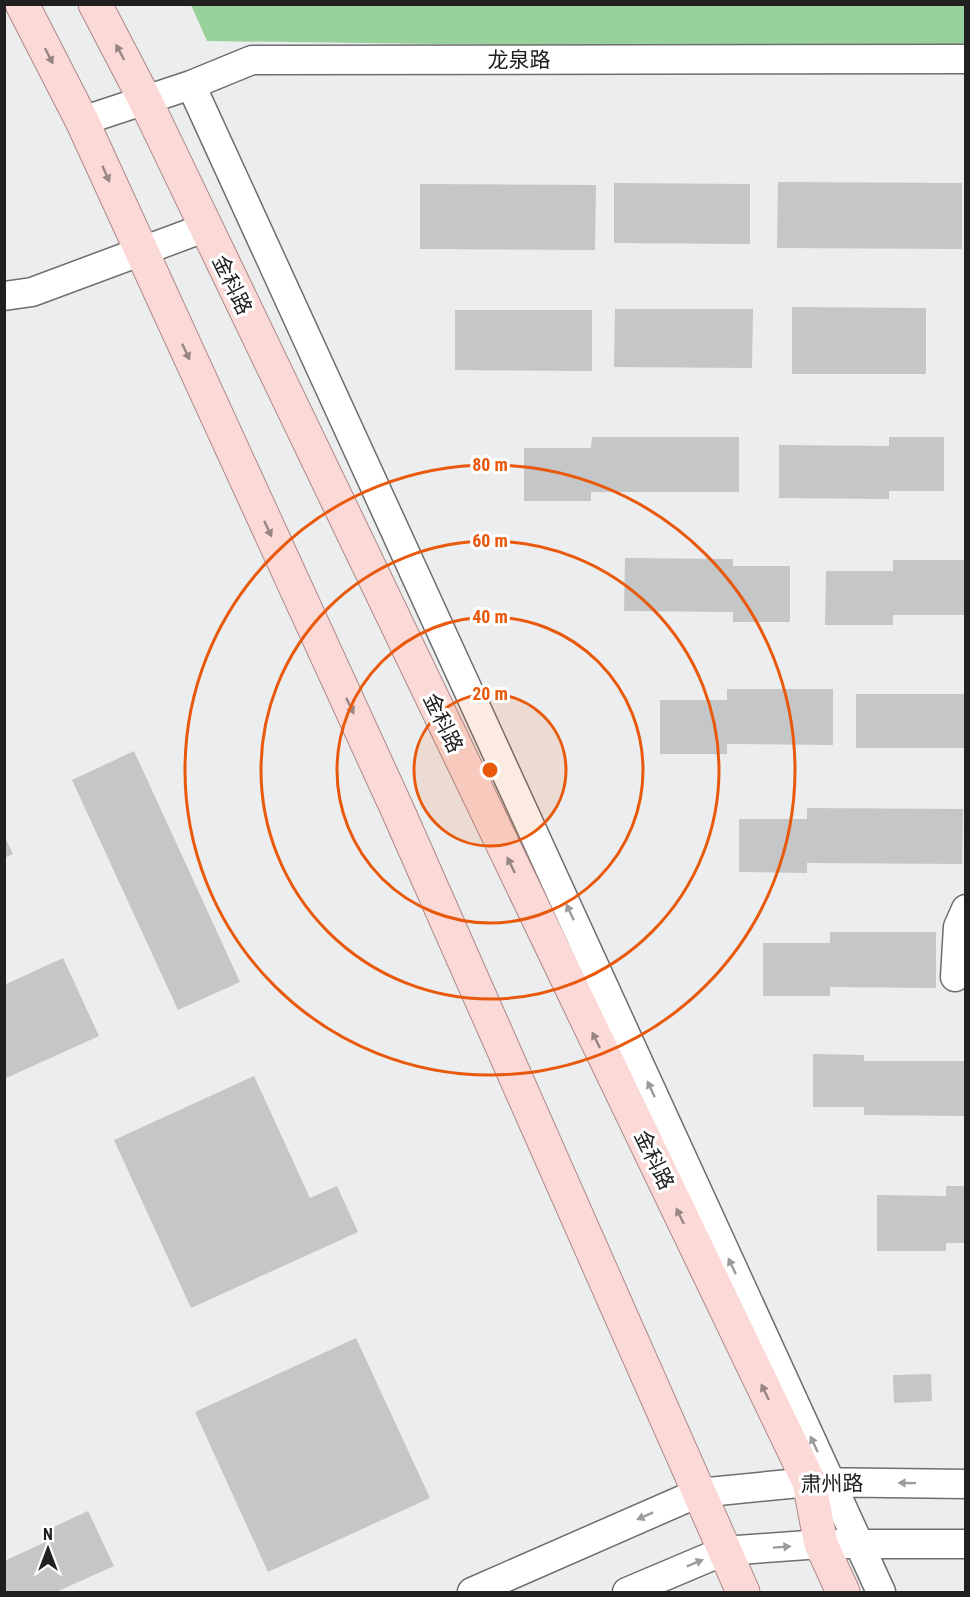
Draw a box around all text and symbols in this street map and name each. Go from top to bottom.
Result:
one-way arrow [115,43,125,60]
one-way arrow [44,48,54,65]
street label: 龙泉路 [488,48,551,72]
one-way arrow [101,166,111,184]
street label: 金科路 [207,251,257,319]
one-way arrow [182,343,191,360]
text: 80 m [472,454,508,475]
one-way arrow [264,520,273,537]
text: 60 m [472,530,508,551]
text: 40 m [472,606,508,627]
text: 20 m [472,683,508,704]
street label: 金科路 [418,689,468,757]
one-way arrow [345,697,355,715]
centre of rings [480,760,500,780]
one-way arrow [506,856,516,873]
one-way arrow [565,902,575,920]
one-way arrow [591,1032,600,1049]
one-way arrow [646,1080,656,1098]
street label: 金科路 [629,1126,679,1194]
one-way arrow [676,1207,686,1225]
one-way arrow [728,1258,737,1275]
one-way arrow [760,1383,770,1400]
one-way arrow [809,1435,818,1452]
street label: 肃州路 [800,1471,864,1497]
one-way arrow [898,1479,917,1488]
one-way arrow [636,1512,653,1521]
north arrow [18,1519,78,1579]
text: N [43,1525,53,1544]
one-way arrow [773,1542,792,1551]
one-way arrow [686,1558,704,1568]

